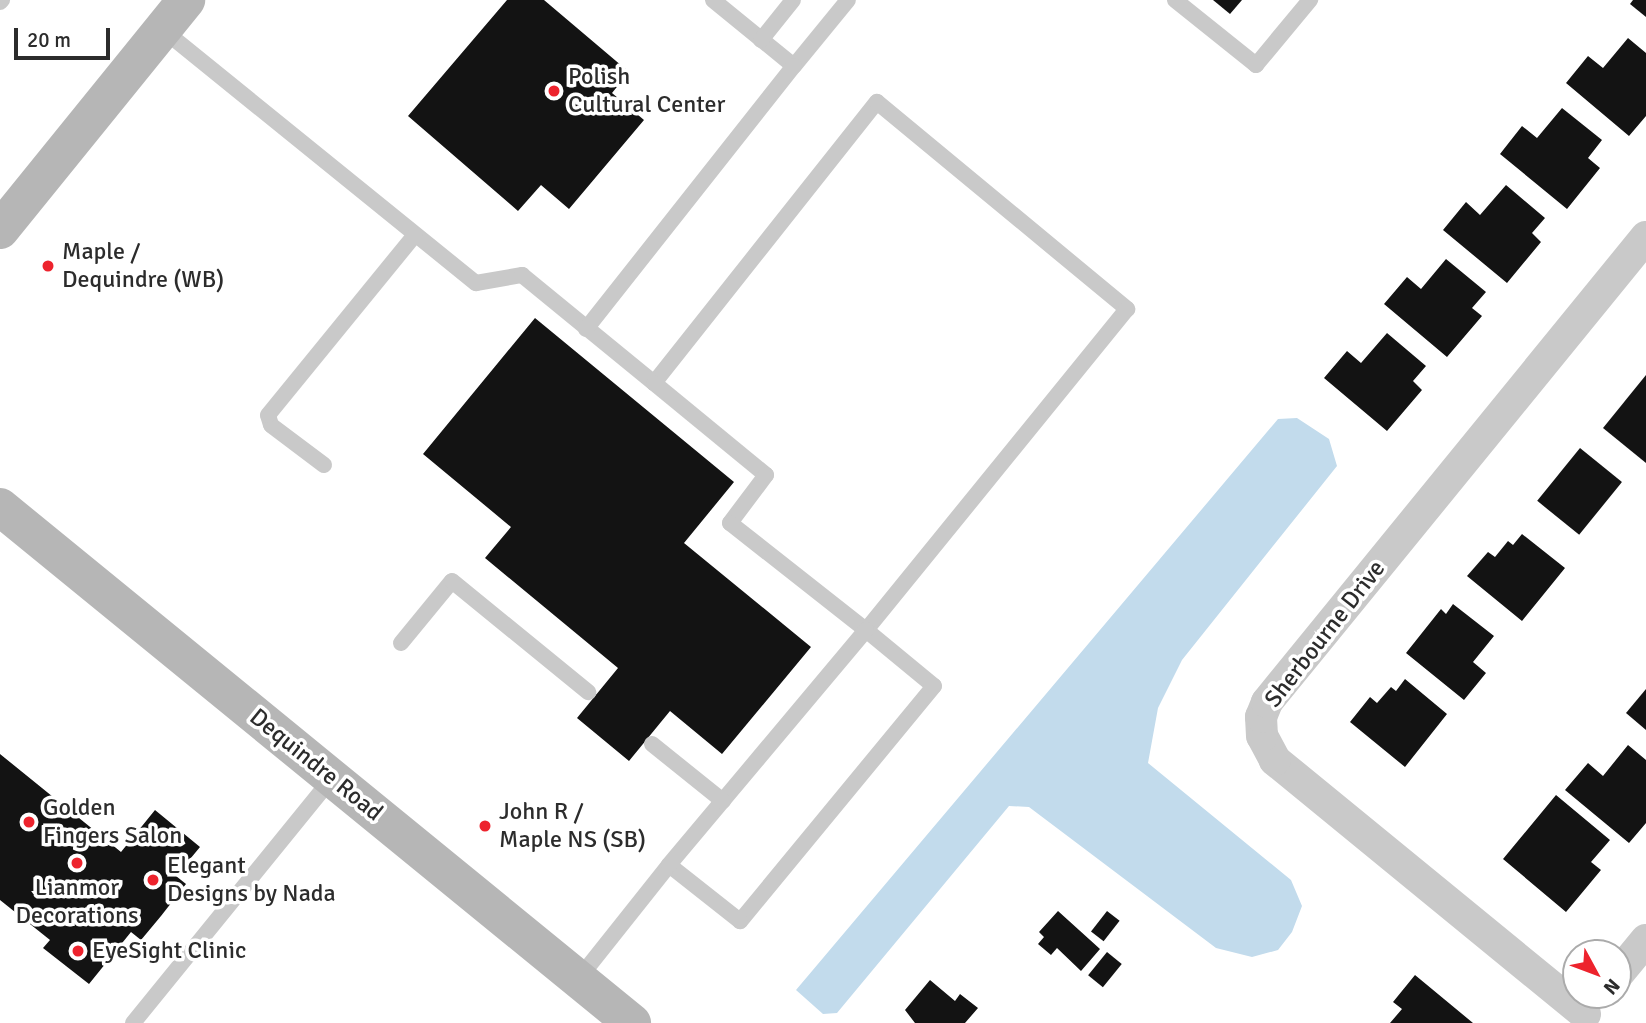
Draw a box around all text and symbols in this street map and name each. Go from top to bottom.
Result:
scale bar [18,14,114,58]
text: 20 m [27,27,71,53]
place label: Polish Cultural Center [568,63,725,119]
marker: Polish Cultural Center [546,83,562,99]
place label: Maple / Dequindre (WB) [62,238,224,294]
marker: Maple / Dequindre (WB) [40,258,56,274]
street label: Sherbourne Drive [1259,555,1391,713]
street label: Dequindre Road [244,703,388,827]
place label: Golden Fingers Salon [43,794,182,850]
place label: John R / Maple NS (SB) [499,798,646,854]
marker: Golden Fingers Salon [21,814,37,830]
marker: John R / Maple NS (SB) [477,818,493,834]
place label: Elegant Designs by Nada [167,852,336,908]
marker: Lianmor Decorations [69,855,85,871]
marker: Elegant Designs by Nada [145,872,161,888]
place label: Lianmor Decorations [16,874,138,930]
place label: EyeSight Clinic [92,937,246,965]
north arrow [1562,939,1632,1009]
marker: EyeSight Clinic [70,943,86,959]
text: N [1598,974,1625,999]

